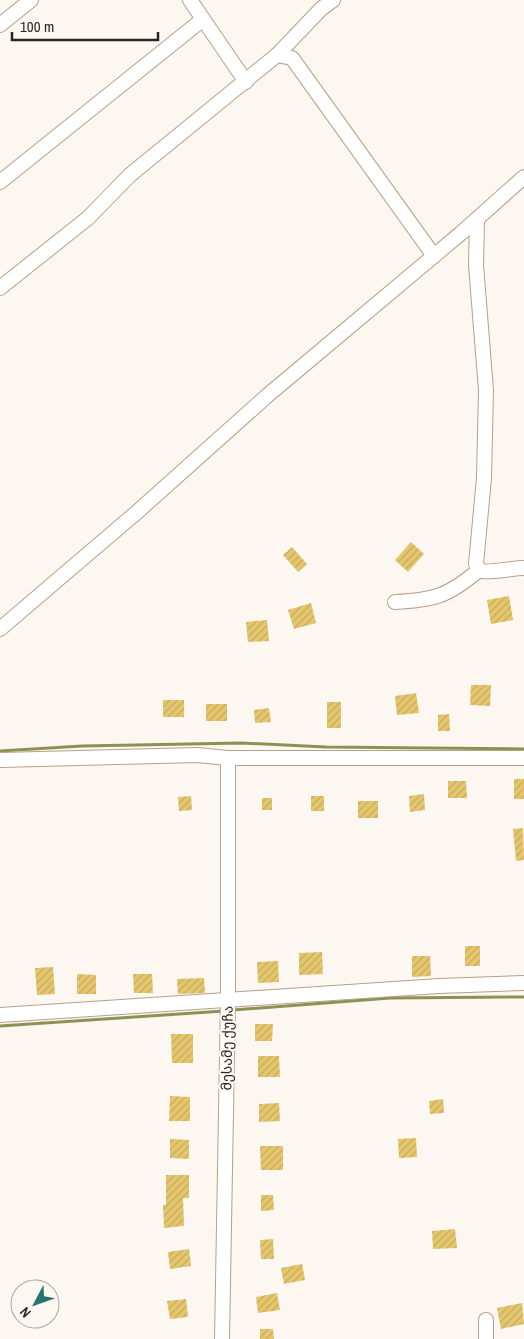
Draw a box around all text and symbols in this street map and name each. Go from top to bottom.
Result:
scale bar [12,10,159,42]
text: 100 m [20,16,54,37]
street label: მესამე ქუჩა [217,1005,237,1091]
north arrow [10,1279,60,1329]
text: N [16,1303,35,1322]

